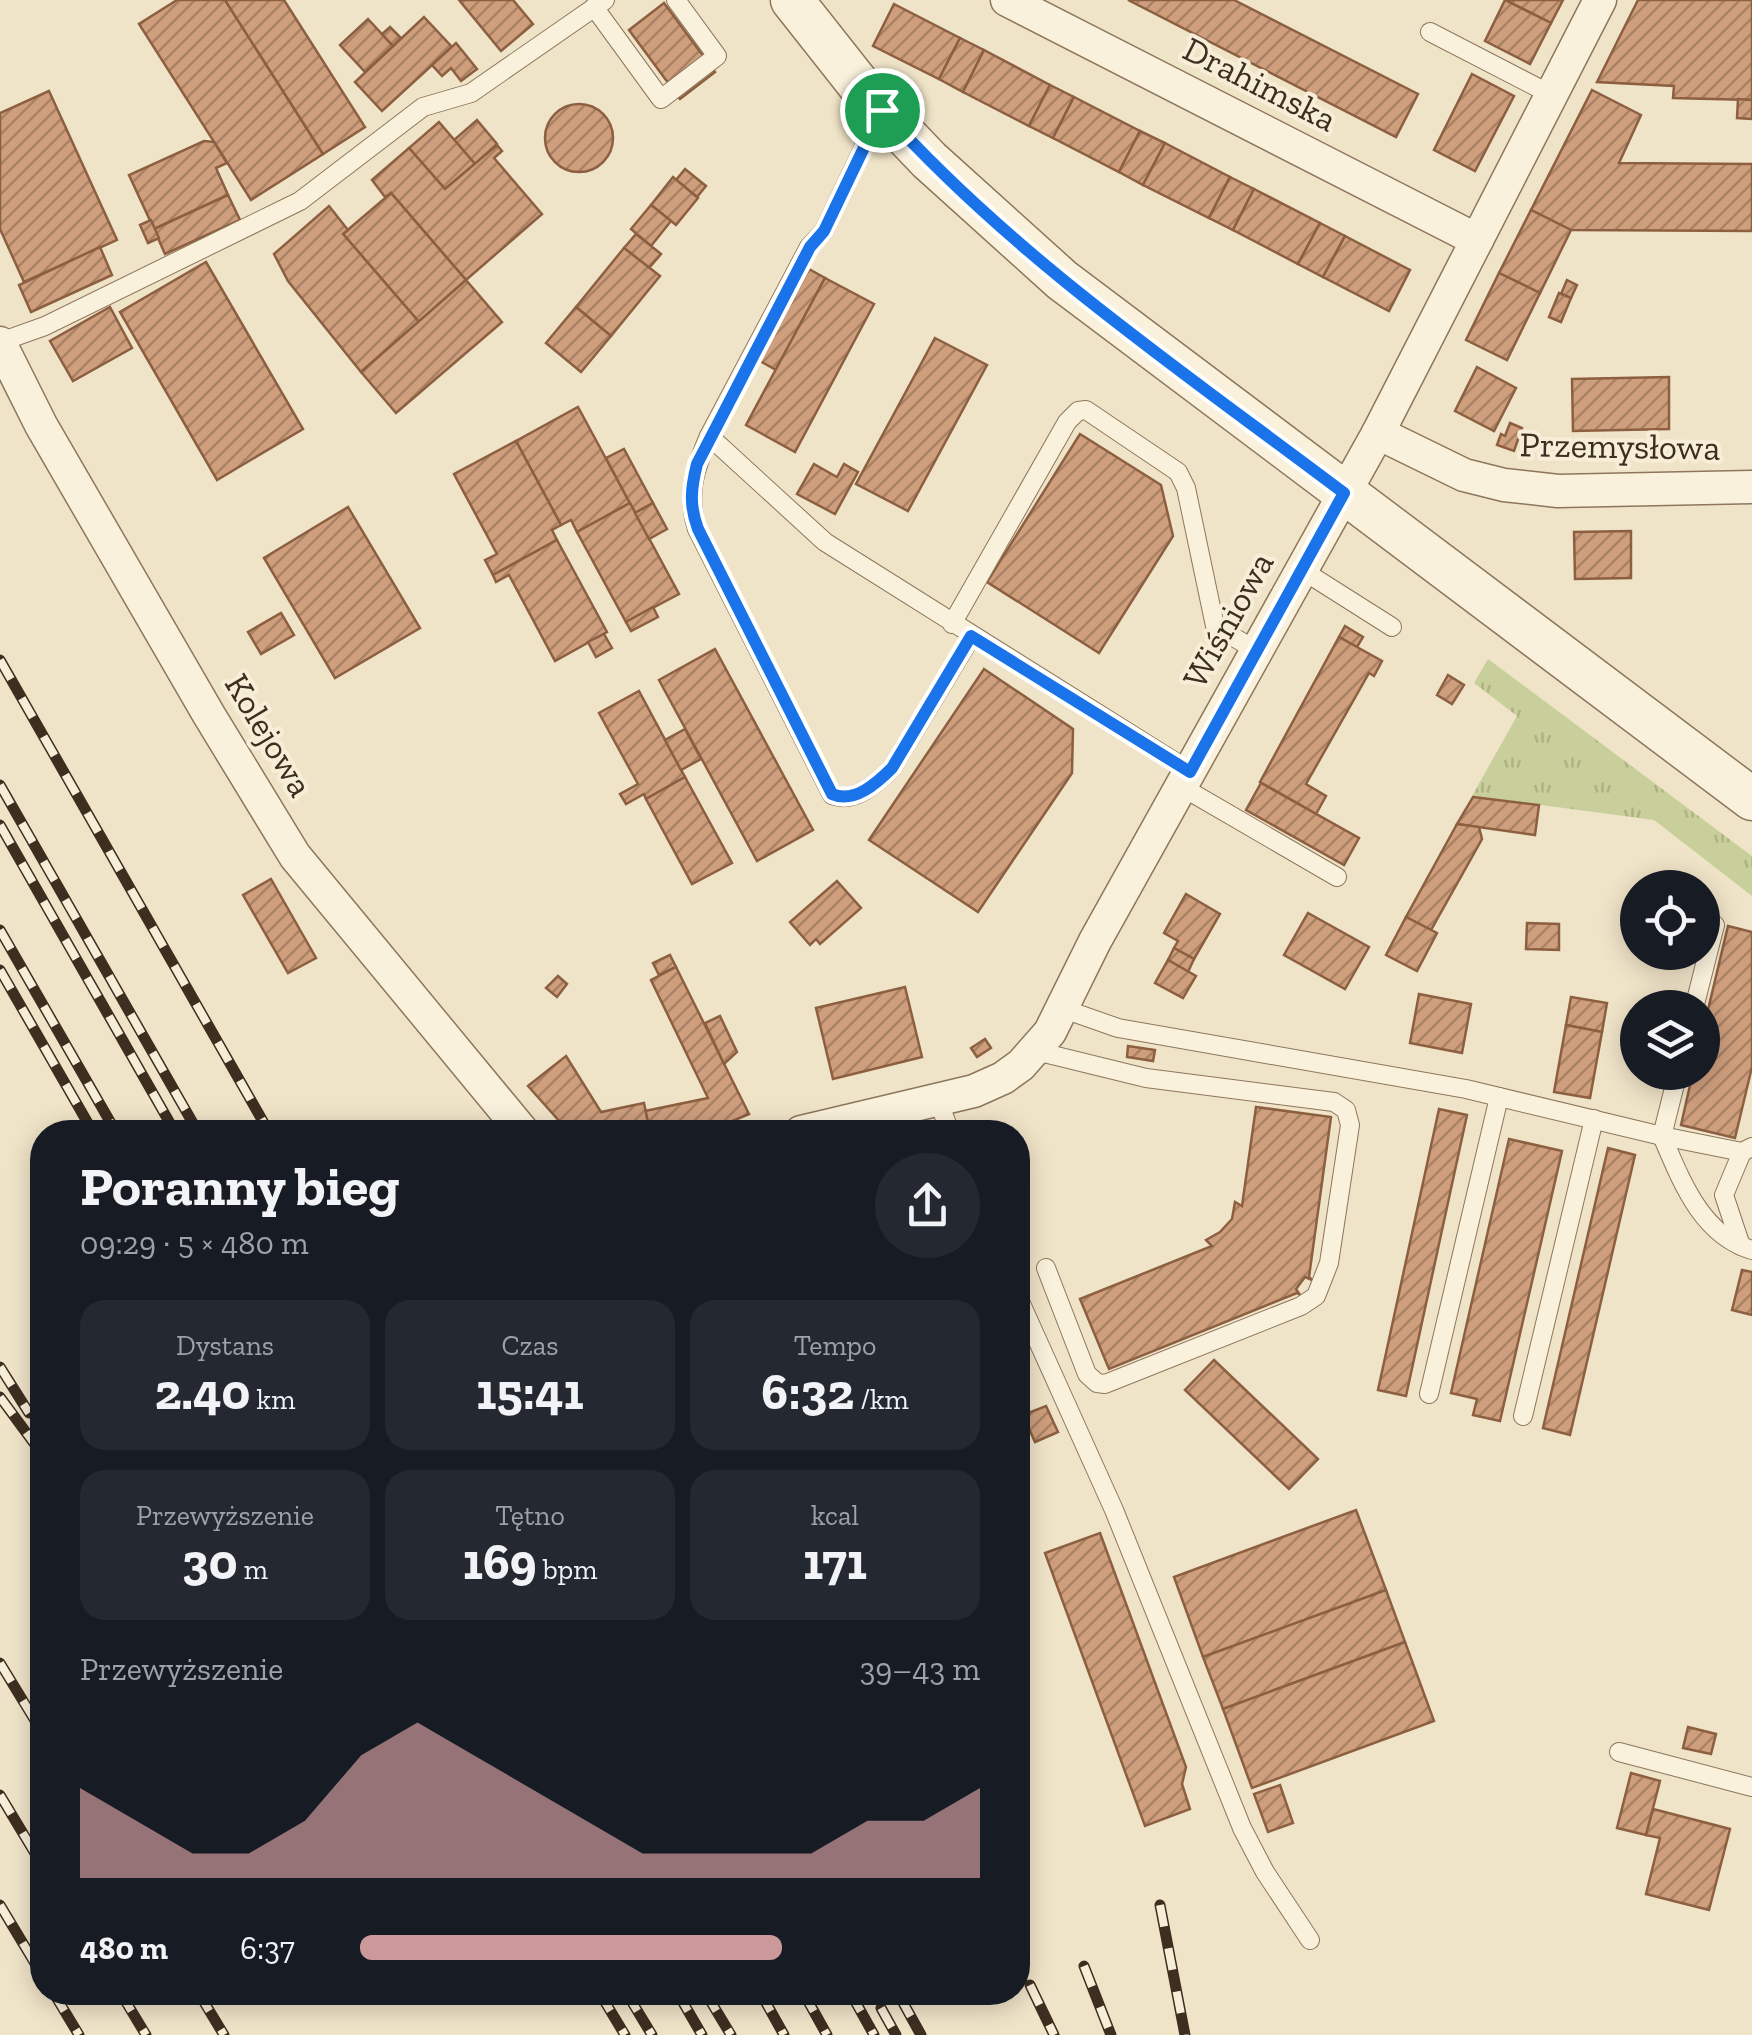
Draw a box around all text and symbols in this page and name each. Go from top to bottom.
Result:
street label: Drahimska [1176,28,1344,141]
pin [840,68,925,153]
icon: arrive [855,83,910,138]
street label: Przemysłowa [1519,423,1721,469]
street label: Wiśniowa [1174,545,1282,695]
street label: Kolejowa [216,666,322,804]
map controls [1620,870,1720,1090]
button: locate [1620,870,1720,970]
button: layers [1620,990,1720,1090]
text: Poranny bieg [80,1153,399,1219]
button: share [875,1153,980,1258]
text: 09:29 · 5 × 480 m [80,1224,309,1262]
text: Dystans [176,1329,274,1362]
text: Czas [502,1329,558,1362]
text: Tempo [794,1329,876,1362]
text: 2.40 [155,1362,250,1422]
text: 15:41 [476,1362,584,1422]
text: 6:32 [761,1362,854,1422]
text: km [250,1383,295,1416]
text: /km [854,1383,909,1416]
text: Przewyższenie [136,1499,314,1532]
text: Tętno [495,1499,565,1532]
text: kcal [811,1499,859,1532]
text: 30 [182,1532,237,1592]
text: 169 [463,1532,536,1592]
text: 171 [803,1532,867,1592]
text: m [237,1553,268,1586]
text: bpm [536,1553,597,1586]
text: Przewyższenie [80,1650,283,1688]
text: 39–43 m [860,1650,980,1688]
text: 480 m [80,1929,168,1967]
text: 6:37 [240,1929,295,1967]

